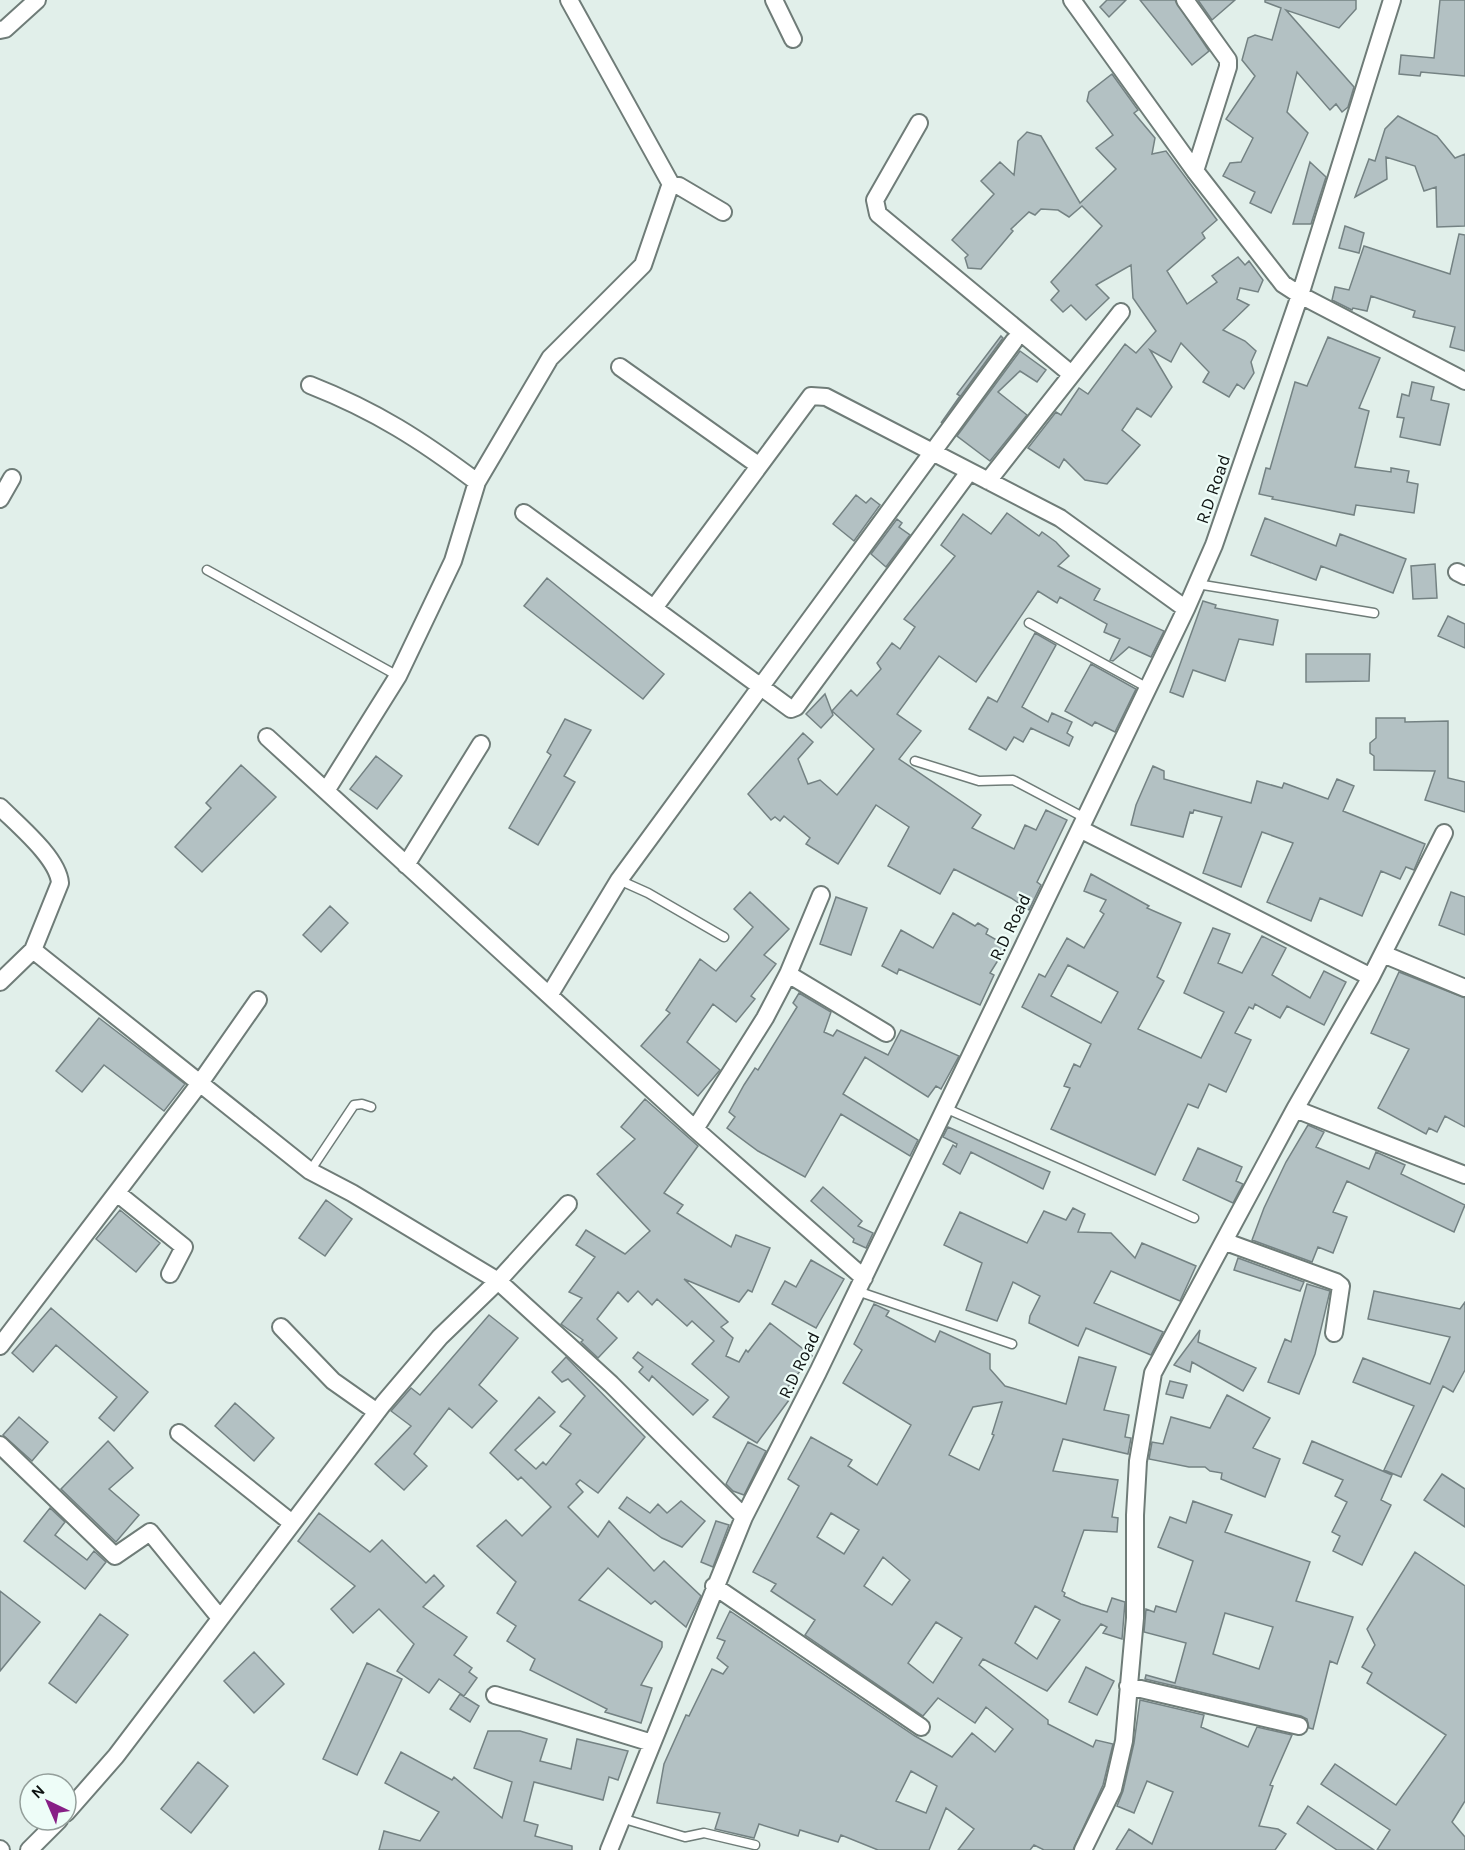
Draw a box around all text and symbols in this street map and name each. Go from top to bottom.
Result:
street label: R.D Road [1191,451,1235,527]
street label: R.D Road [984,890,1036,964]
street label: R.D Road [773,1328,825,1402]
north arrow [18,1772,78,1832]
text: N [27,1781,49,1802]

